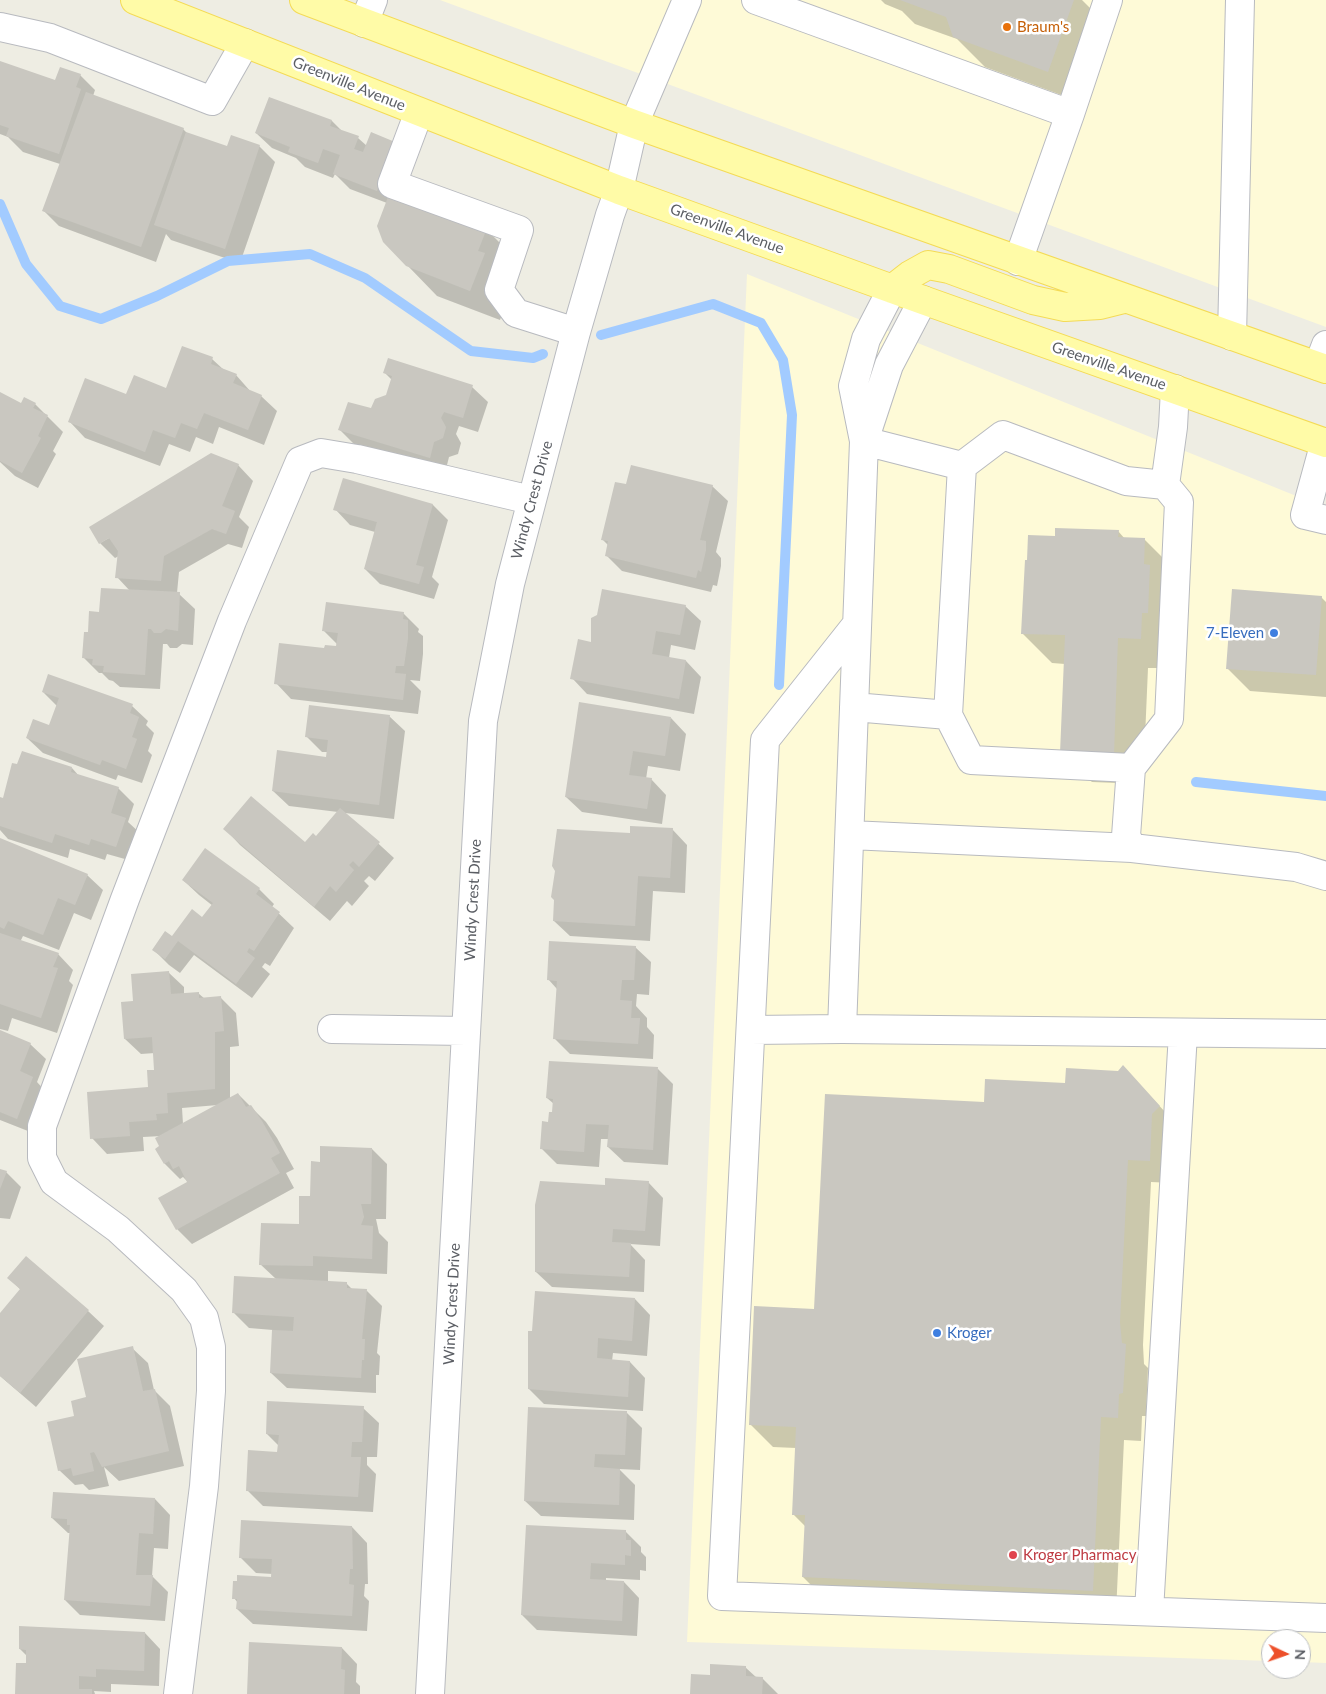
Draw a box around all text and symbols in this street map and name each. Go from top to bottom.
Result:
place label: Braum's [1017,18,1069,36]
marker: Braum's [1001,21,1013,33]
street label: Greenville Avenue [290,53,408,115]
street label: Greenville Avenue [668,200,786,258]
street label: Greenville Avenue [1049,338,1169,394]
street label: Windy Crest Drive [508,439,556,561]
place label: 7-Eleven [1206,624,1264,642]
marker: 7-Eleven [1268,627,1280,639]
street label: Windy Crest Drive [461,839,485,961]
street label: Windy Crest Drive [440,1243,464,1365]
place label: Kroger [947,1324,992,1342]
marker: Kroger [931,1327,943,1339]
place label: Kroger Pharmacy [1023,1546,1136,1564]
marker: Kroger Pharmacy [1007,1549,1019,1561]
north arrow [1261,1629,1311,1679]
text: N [1292,1649,1309,1661]

